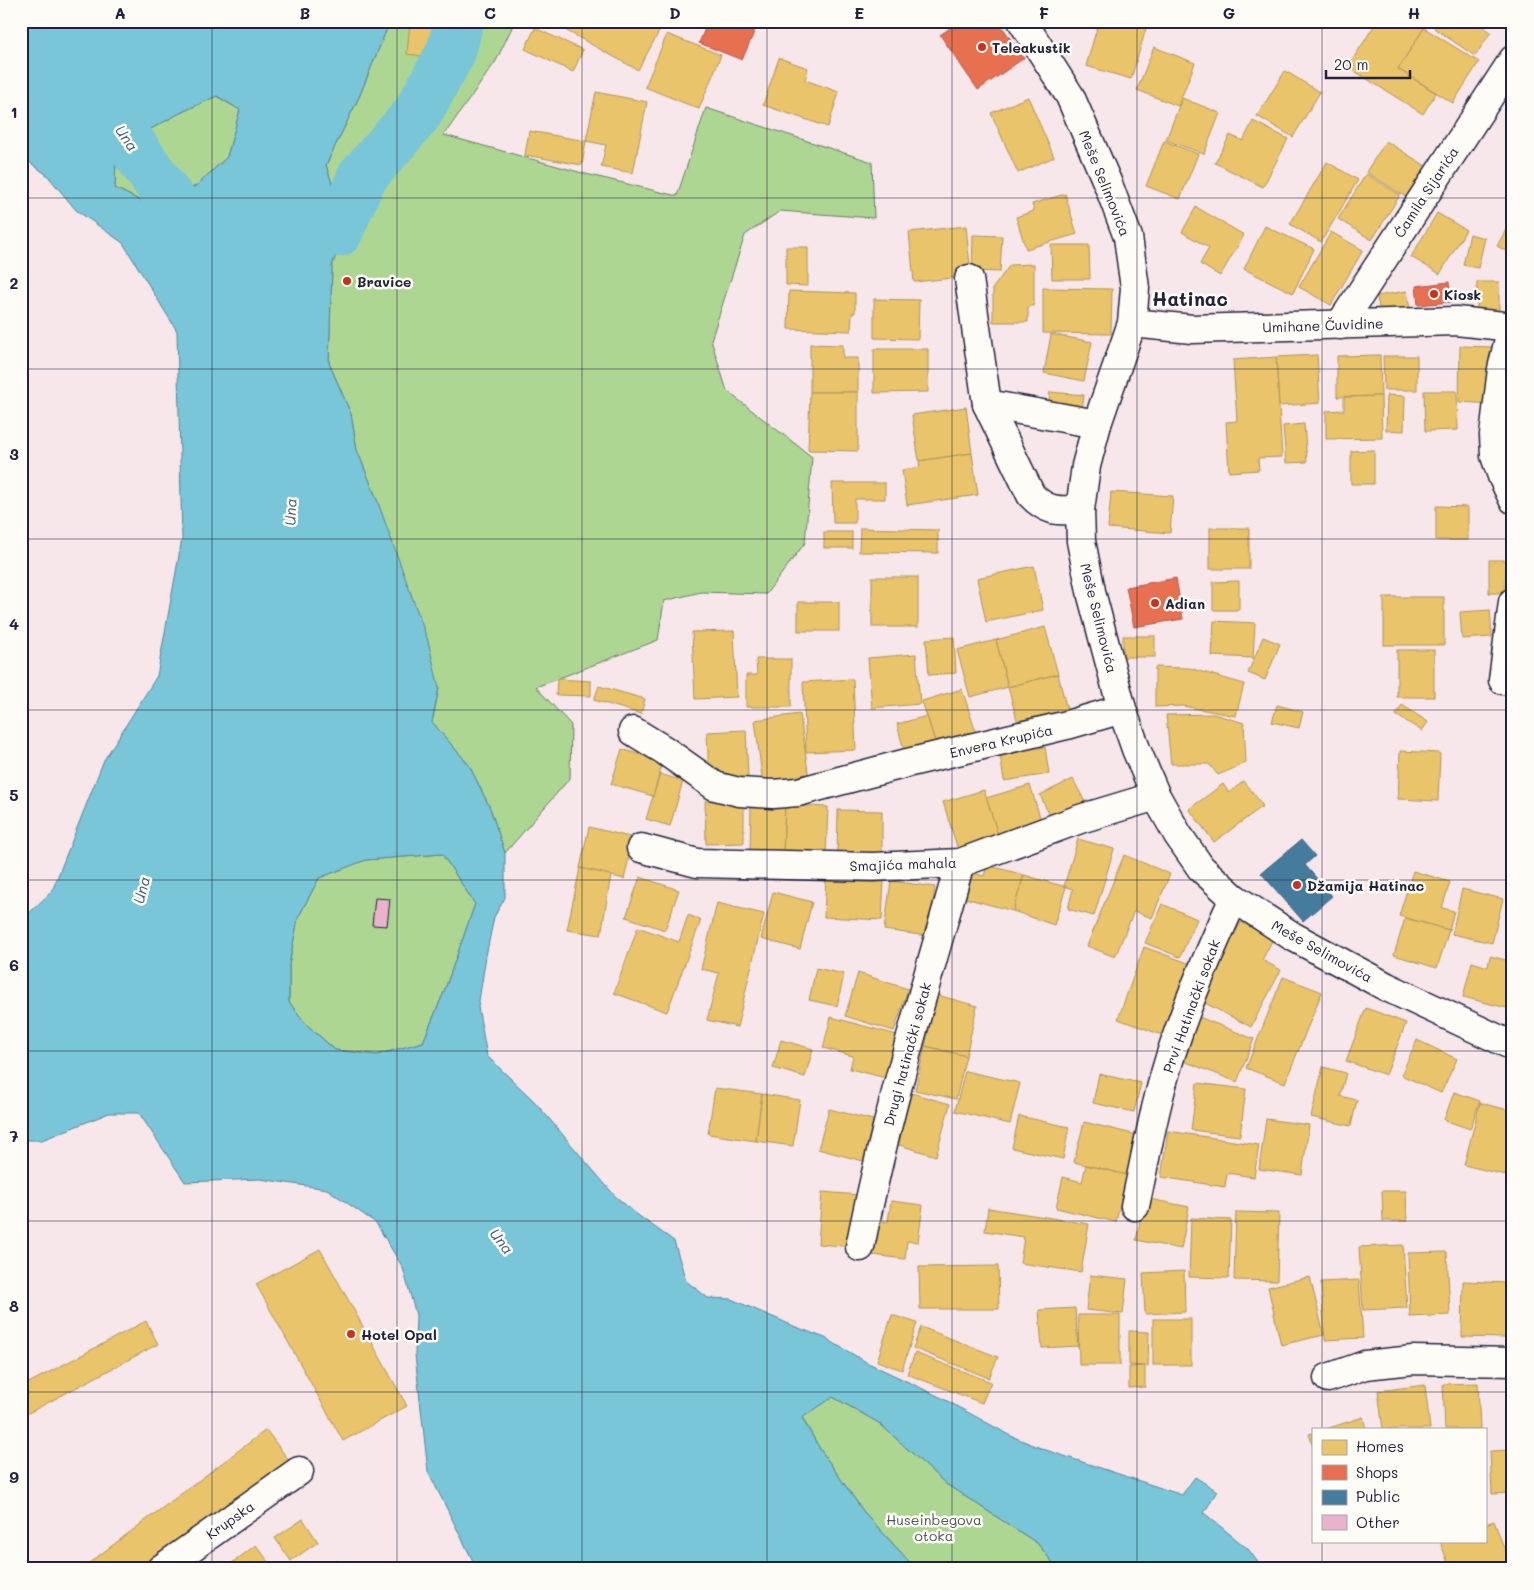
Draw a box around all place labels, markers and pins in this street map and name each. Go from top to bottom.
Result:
place label: Teleakustik [992,38,1070,57]
marker: Teleakustik [976,41,988,53]
place label: Bravice [357,272,411,291]
marker: Bravice [341,275,353,287]
place label: Kiosk [1444,285,1481,304]
marker: Kiosk [1428,288,1440,300]
place label: Adian [1165,594,1205,613]
marker: Adian [1149,597,1161,609]
place label: Džamija Hatinac [1307,876,1424,895]
marker: Džamija Hatinac [1291,879,1303,891]
place label: Hotel Opal [361,1325,437,1344]
marker: Hotel Opal [345,1328,357,1340]

